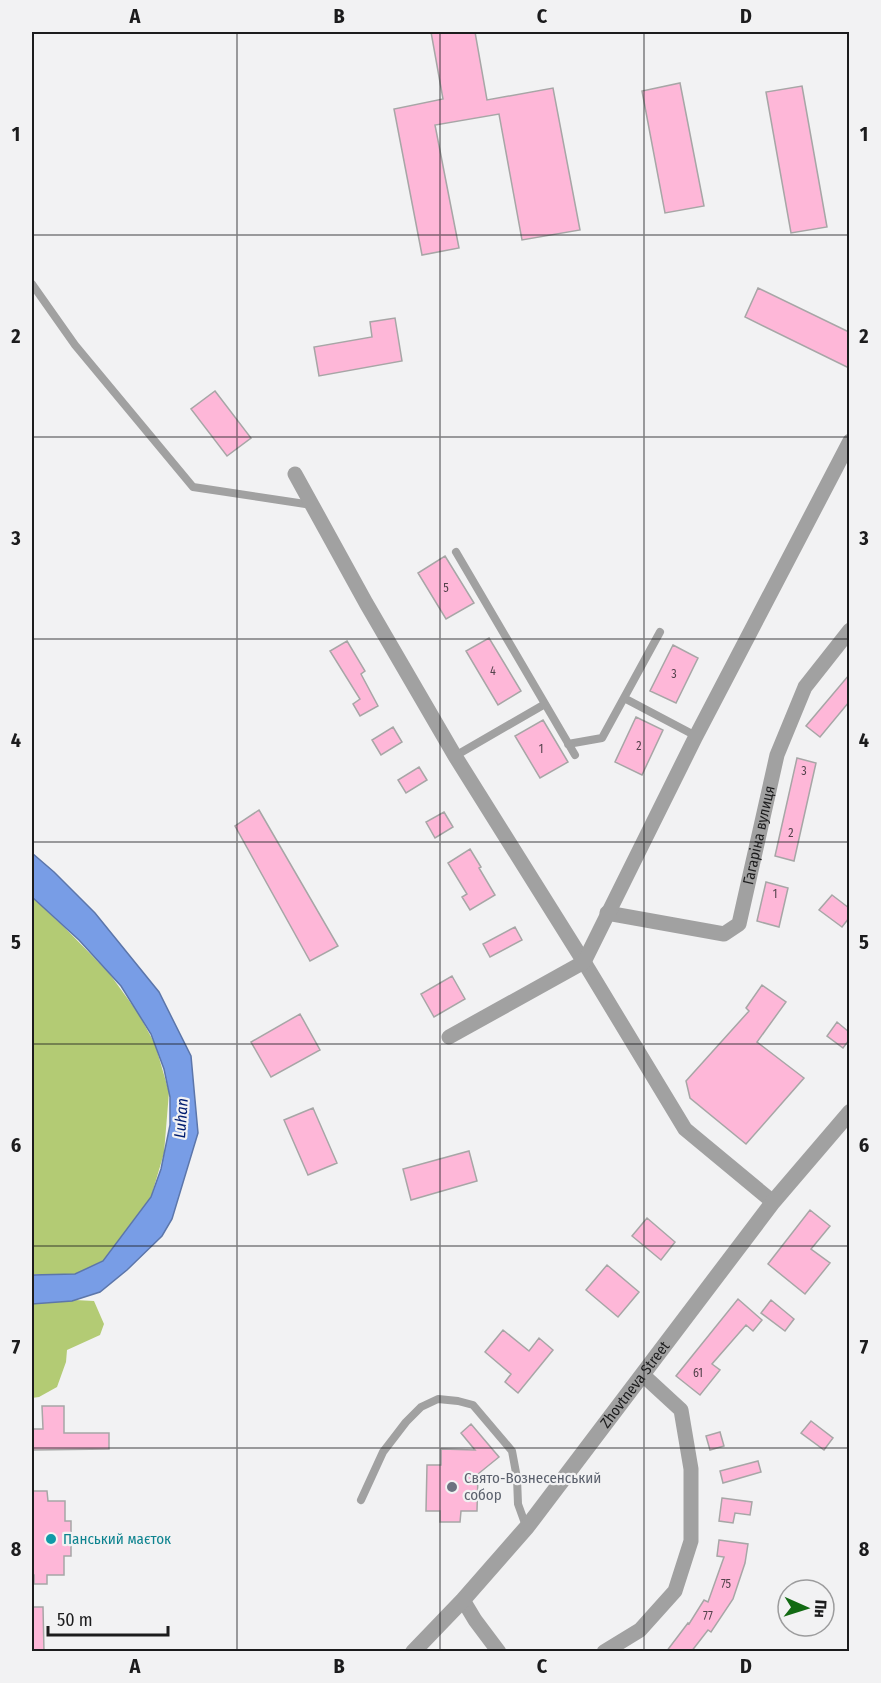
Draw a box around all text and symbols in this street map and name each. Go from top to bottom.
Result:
text: A [129,4,142,28]
text: B [333,4,345,28]
text: C [537,4,548,28]
text: D [740,4,752,28]
text: 1 [12,122,20,146]
text: 1 [860,122,868,146]
text: 2 [10,324,21,348]
text: 2 [858,324,869,348]
text: 3 [10,526,21,550]
text: 3 [858,526,869,550]
house number: 5 [443,581,449,595]
house number: 4 [490,664,496,678]
house number: 3 [671,667,677,681]
text: 4 [11,728,21,752]
text: 4 [859,728,869,752]
house number: 2 [636,739,642,753]
house number: 1 [539,742,543,756]
house number: 3 [801,764,807,778]
street label: Гагаріна вулиця [739,784,779,886]
house number: 2 [788,826,794,840]
house number: 1 [773,887,777,901]
text: 5 [11,930,21,954]
text: 5 [859,930,869,954]
water label: Luhan [170,1097,192,1139]
text: 6 [11,1133,21,1157]
text: 6 [859,1133,869,1157]
text: 7 [12,1335,21,1359]
text: 7 [860,1335,869,1359]
street label: Zhovtneva Street [596,1337,674,1431]
house number: 61 [693,1366,703,1380]
place label: Свято-Вознесенський собор [464,1469,601,1504]
marker: Свято-Вознесенський собор [445,1480,459,1494]
place label: Панський маєток [63,1530,171,1548]
marker: Панський маєток [44,1532,58,1546]
text: 8 [11,1537,22,1561]
text: 8 [859,1537,870,1561]
house number: 75 [721,1577,732,1591]
north arrow [776,1578,836,1638]
scale bar [48,1599,168,1637]
text: Пн [811,1599,830,1618]
text: 50 m [57,1609,93,1631]
house number: 77 [703,1609,713,1623]
text: A [129,1654,142,1678]
text: B [333,1654,345,1678]
text: C [537,1654,548,1678]
text: D [740,1654,752,1678]

